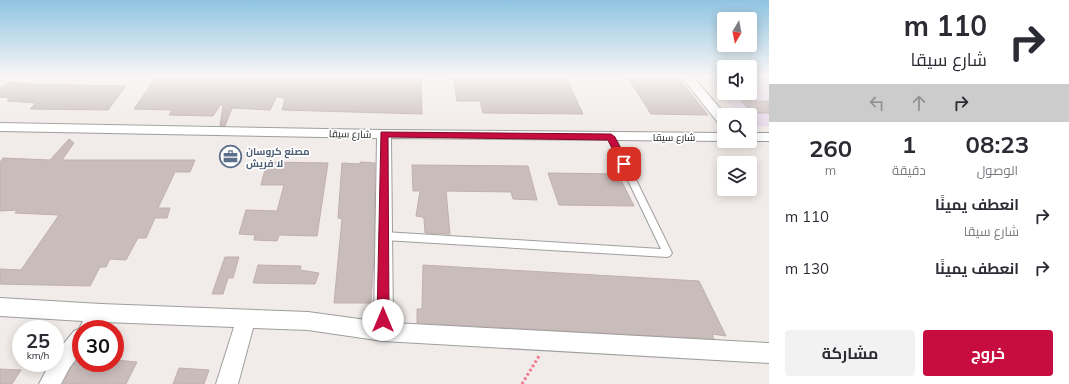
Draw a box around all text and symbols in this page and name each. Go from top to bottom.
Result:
text: 110 m [904,8,987,43]
north arrow [717,12,757,52]
map controls [717,12,757,196]
icon: right [1001,16,1053,68]
text: شارع سيقا [910,48,987,71]
button: sound [717,60,757,100]
icon: left [866,92,888,114]
icon: ahead [908,92,930,114]
icon: right [950,92,972,114]
button: search [717,108,757,148]
street label: شارع سيقا [329,127,371,141]
text: 1 [902,129,916,159]
text: 08:23 [966,129,1029,159]
street label: شارع سيقا [653,131,695,144]
text: 260 [809,133,852,163]
office icon: مصنع كروسان لا فريش [218,144,244,170]
place label: مصنع كروسان لا فريش [246,145,310,170]
pin [607,147,641,181]
icon: arrive [613,153,635,175]
button: layers [717,156,757,196]
text: m [825,162,836,178]
text: دقيقة [892,162,926,178]
text: الوصول [977,162,1018,178]
text: انعطف يمينًا [935,195,1019,214]
icon: right [1031,205,1053,227]
text: 110 m [785,207,829,226]
text: شارع سيقا [964,223,1019,239]
icon: right [1031,257,1053,279]
text: 130 m [785,259,829,278]
text: انعطف يمينًا [935,259,1019,278]
position arrow [362,299,404,341]
speed limit sign: 30 [72,320,124,372]
text: 25 [26,328,50,353]
button: مشاركة [785,330,915,376]
button: خروج [923,330,1053,376]
text: km/h [27,349,49,362]

